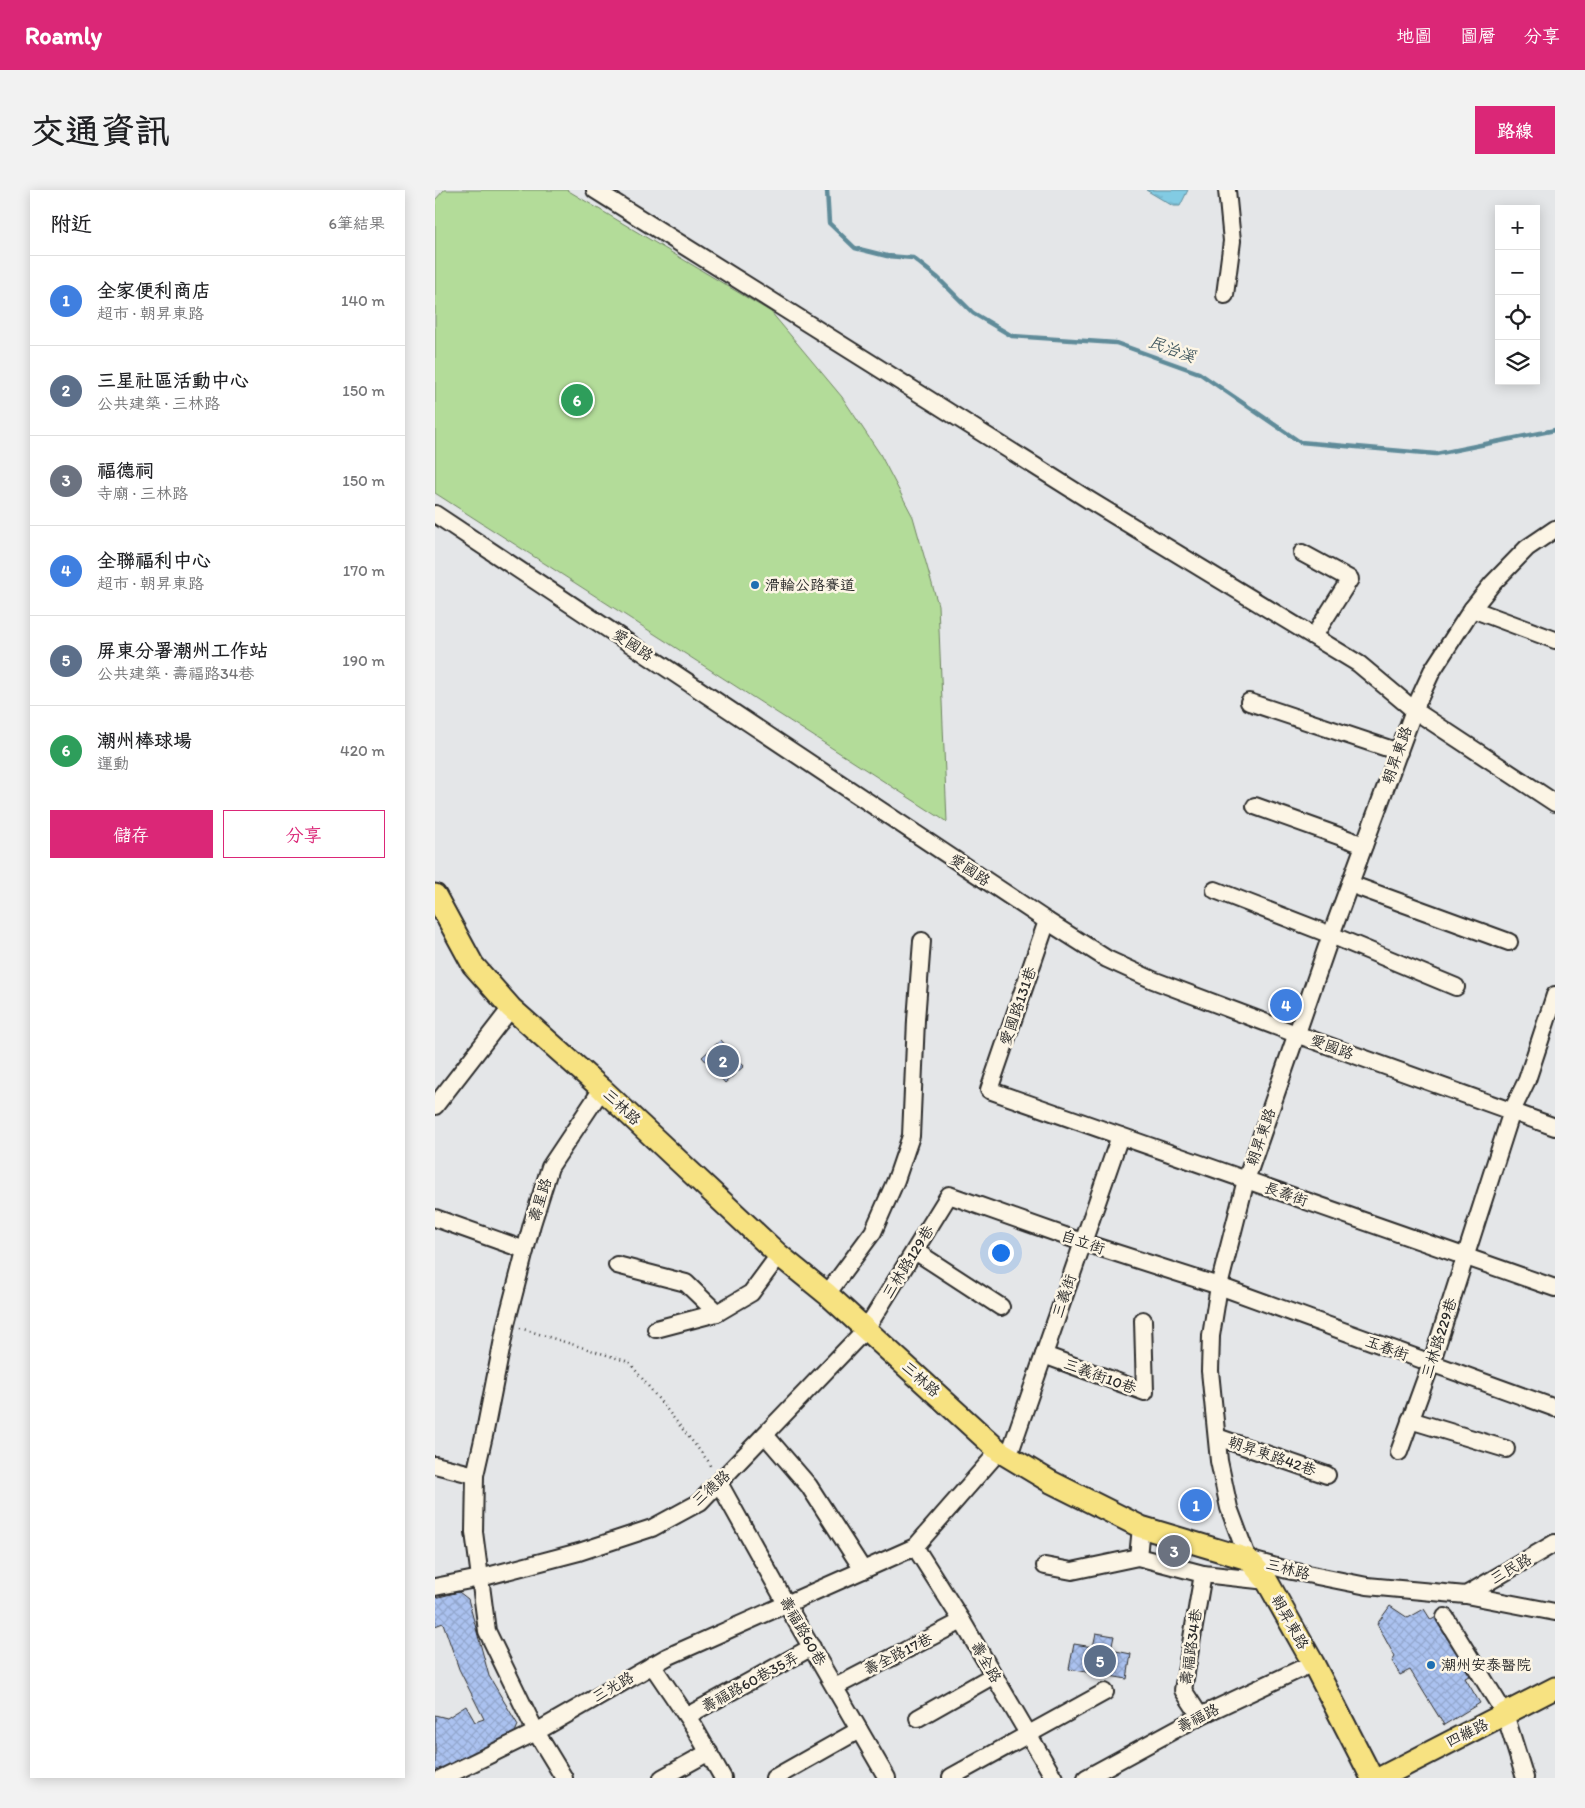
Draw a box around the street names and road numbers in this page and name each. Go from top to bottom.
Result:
street label: 愛國路 [609,625,657,665]
street label: 朝昇東路 [1378,724,1416,786]
street label: 愛國路 [946,850,994,890]
street label: 愛國路131巷 [996,964,1040,1048]
street label: 愛國路 [1308,1031,1356,1063]
street label: 三林路 [599,1085,645,1129]
street label: 朝昇東路 [1243,1106,1279,1168]
street label: 壽星路 [525,1176,555,1224]
street label: 長壽街 [1262,1178,1310,1210]
street label: 三林路129巷 [878,1222,938,1302]
street label: 自立街 [1059,1226,1107,1258]
street label: 三義街 [1048,1272,1080,1320]
street label: 三林路229巷 [1418,1295,1460,1381]
street label: 玉春街 [1363,1332,1411,1364]
street label: 三義街10巷 [1061,1355,1139,1397]
street label: 三林路 [898,1357,944,1401]
street label: 朝昇東路42巷 [1226,1433,1318,1479]
street label: 三德路 [688,1466,734,1510]
street label: 三民路 [1487,1550,1535,1588]
street label: 三林路 [1264,1555,1312,1583]
street label: 朝昇東路 [1268,1591,1312,1653]
street label: 壽福路60巷 [776,1593,830,1669]
street label: 壽福路34巷 [1177,1608,1205,1686]
street label: 壽全路17巷 [861,1629,935,1679]
street label: 壽全路 [967,1638,1005,1686]
street label: 壽福路60巷35弄 [698,1648,802,1716]
street label: 三光路 [589,1668,637,1706]
street label: 壽福路 [1174,1700,1222,1736]
street label: 四維路 [1443,1715,1491,1751]

